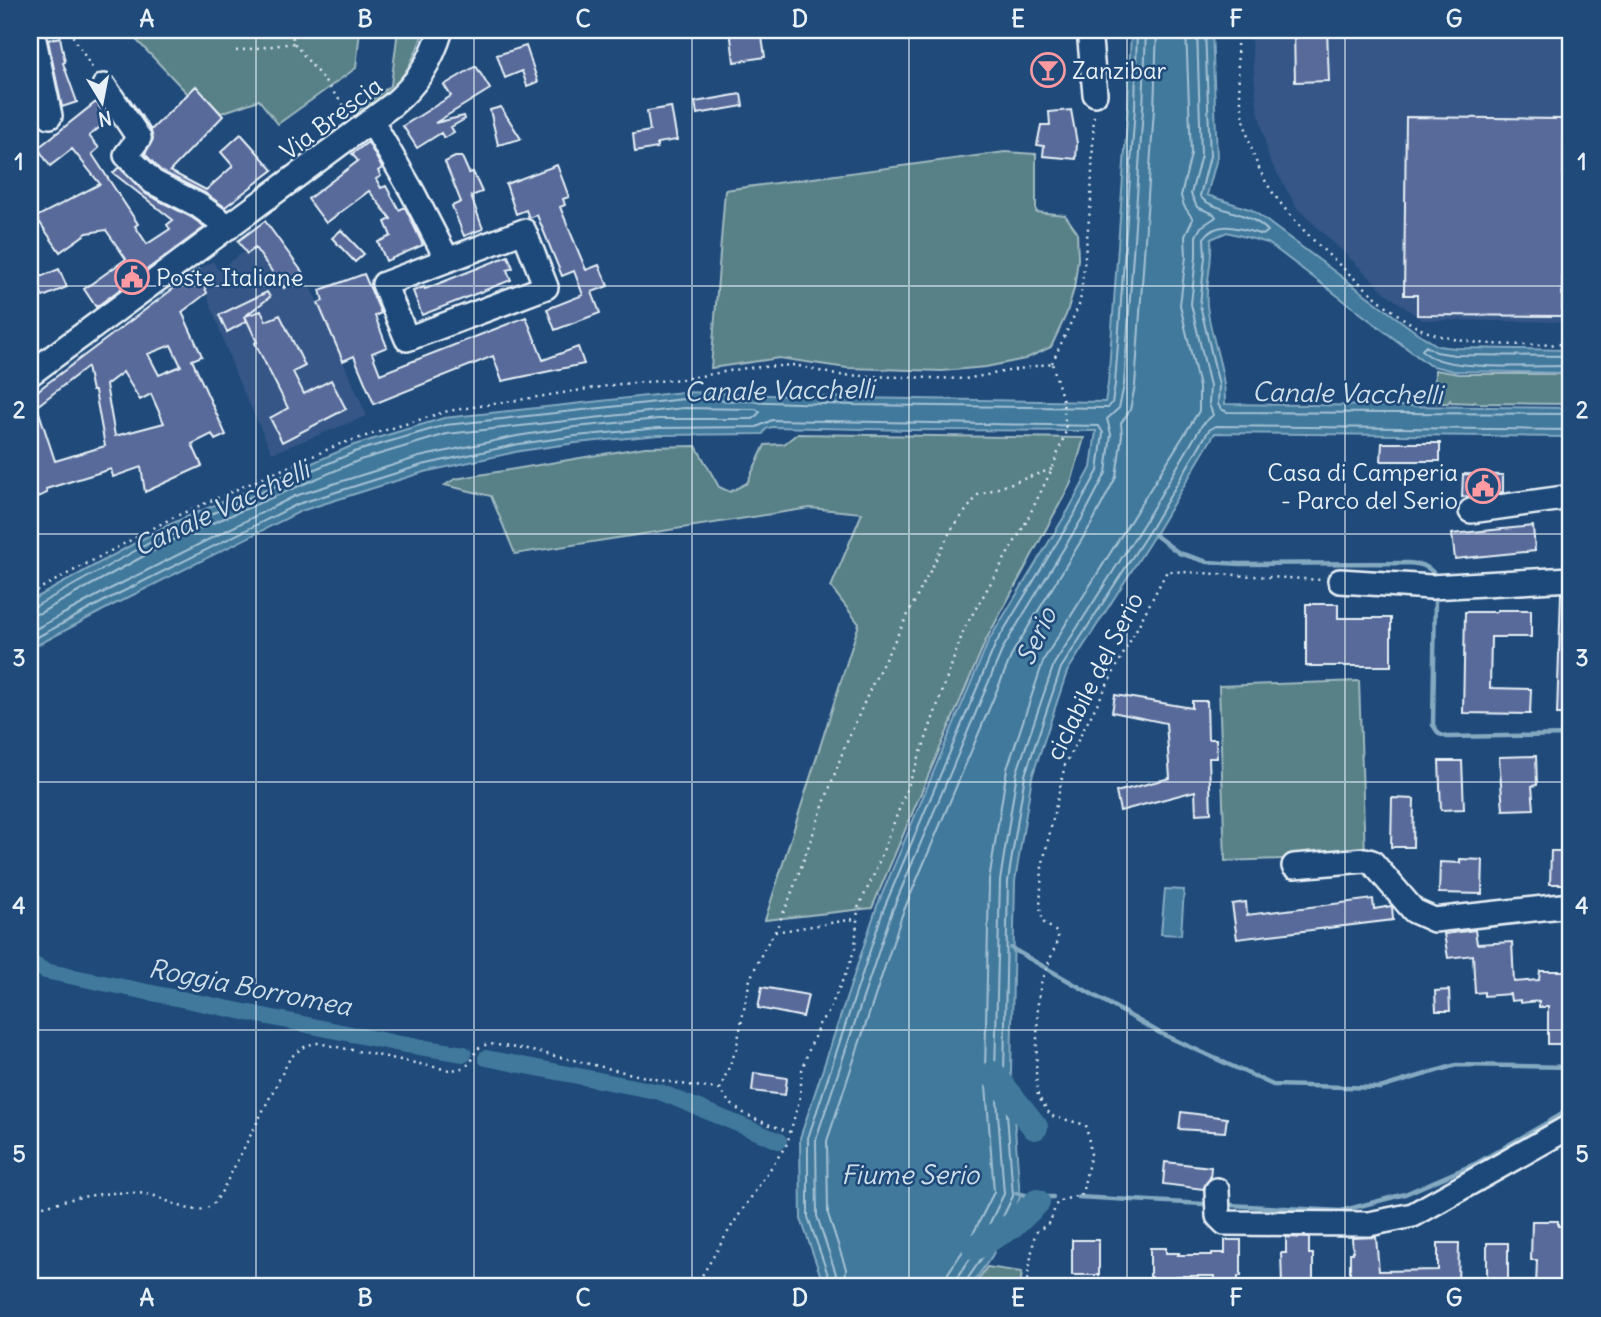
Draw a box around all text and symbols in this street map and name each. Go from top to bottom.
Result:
text: A [140,4,155,33]
text: B [357,4,373,33]
text: C [575,4,591,33]
text: D [792,4,808,33]
text: E [1011,4,1025,33]
text: F [1229,4,1243,33]
text: G [1446,4,1462,33]
bar icon: Zanzibar [1029,51,1067,89]
place label: Zanzibar [1072,55,1167,85]
north arrow [66,66,136,136]
street label: Via Brescia [274,70,388,166]
text: N [96,106,114,132]
text: 1 [14,147,24,176]
text: 1 [1577,147,1587,176]
public building icon: Poste Italiane [113,258,151,296]
place label: Poste Italiane [156,262,304,292]
water label: Canale Vacchelli [684,372,878,408]
water label: Canale Vacchelli [1252,375,1446,411]
text: 2 [13,395,26,424]
text: 2 [1576,395,1589,424]
water label: Canale Vacchelli [128,451,317,563]
place label: Casa di Camperia - Parco del Serio [1267,457,1458,515]
public building icon: Casa di Camperia - Parco del Serio [1464,467,1502,505]
street label: ciclabile del Serio [1039,587,1149,765]
water label: Serio [1008,601,1064,670]
text: 3 [12,643,26,672]
text: 3 [1575,643,1589,672]
text: 4 [12,891,26,920]
text: 4 [1575,891,1589,920]
water label: Roggia Borromea [146,951,355,1023]
text: 5 [12,1139,26,1168]
text: 5 [1575,1139,1589,1168]
water label: Fiume Serio [841,1158,981,1191]
text: A [140,1283,155,1312]
text: B [357,1283,373,1312]
text: C [575,1283,591,1312]
text: D [792,1283,808,1312]
text: E [1011,1283,1025,1312]
text: F [1229,1283,1243,1312]
text: G [1446,1283,1462,1312]

